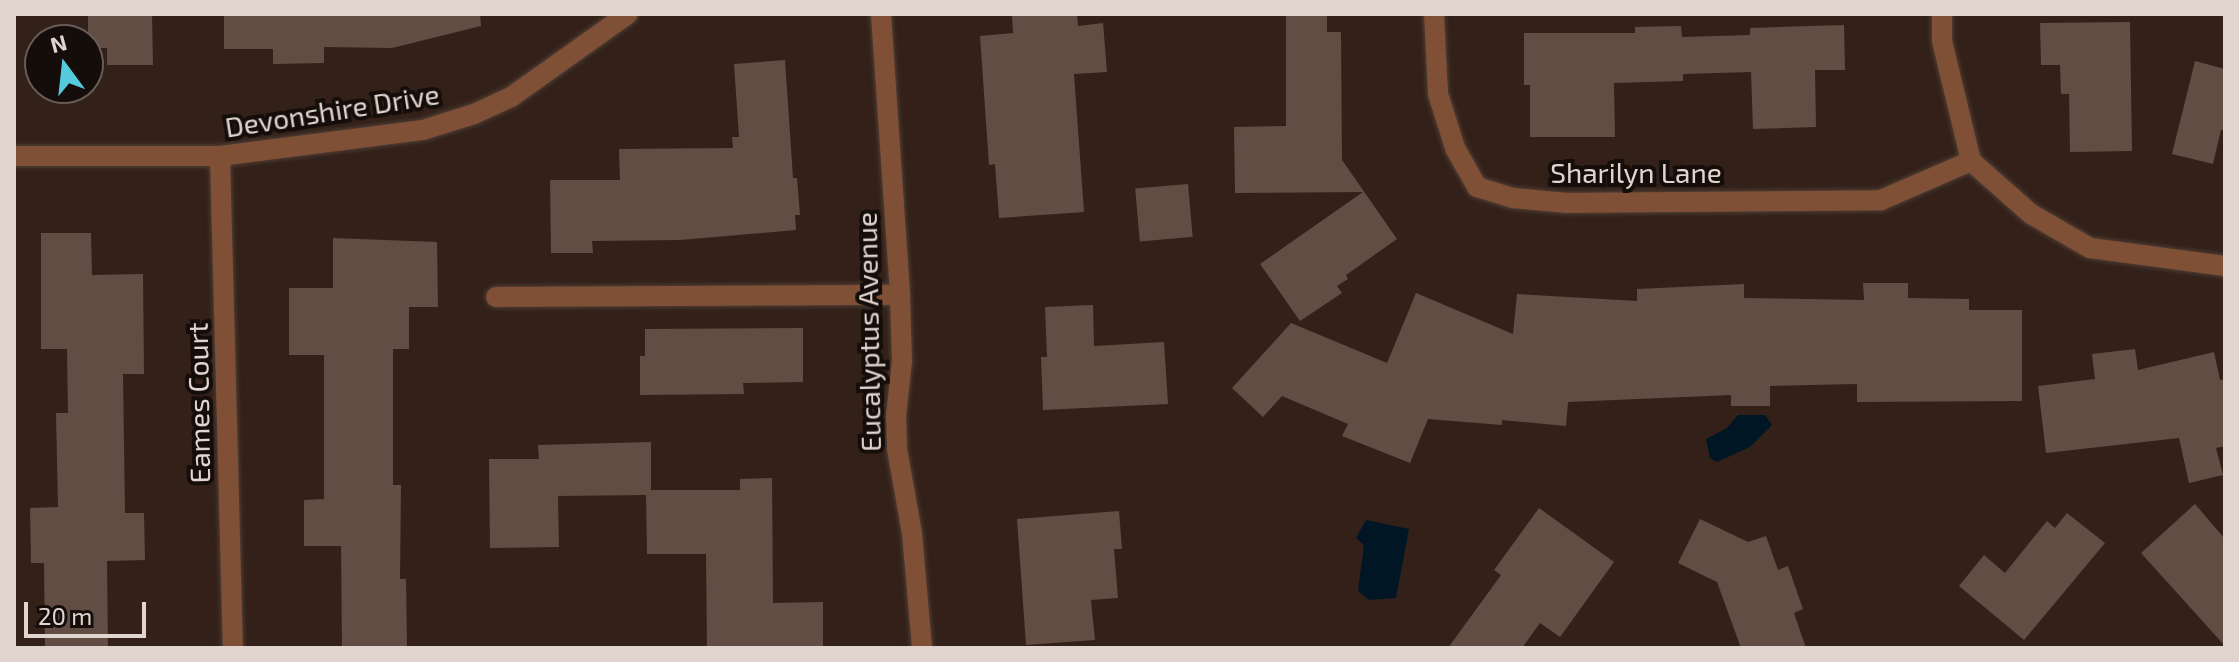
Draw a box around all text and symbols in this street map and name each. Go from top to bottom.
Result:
north arrow [24,24,104,104]
text: N [47,28,69,57]
street label: Devonshire Drive [222,76,442,144]
street label: Sharilyn Lane [1550,155,1722,189]
street label: Eucalyptus Avenue [849,212,887,452]
street label: Eames Court [180,322,216,484]
scale bar [28,586,150,636]
text: 20 m [38,601,92,630]

